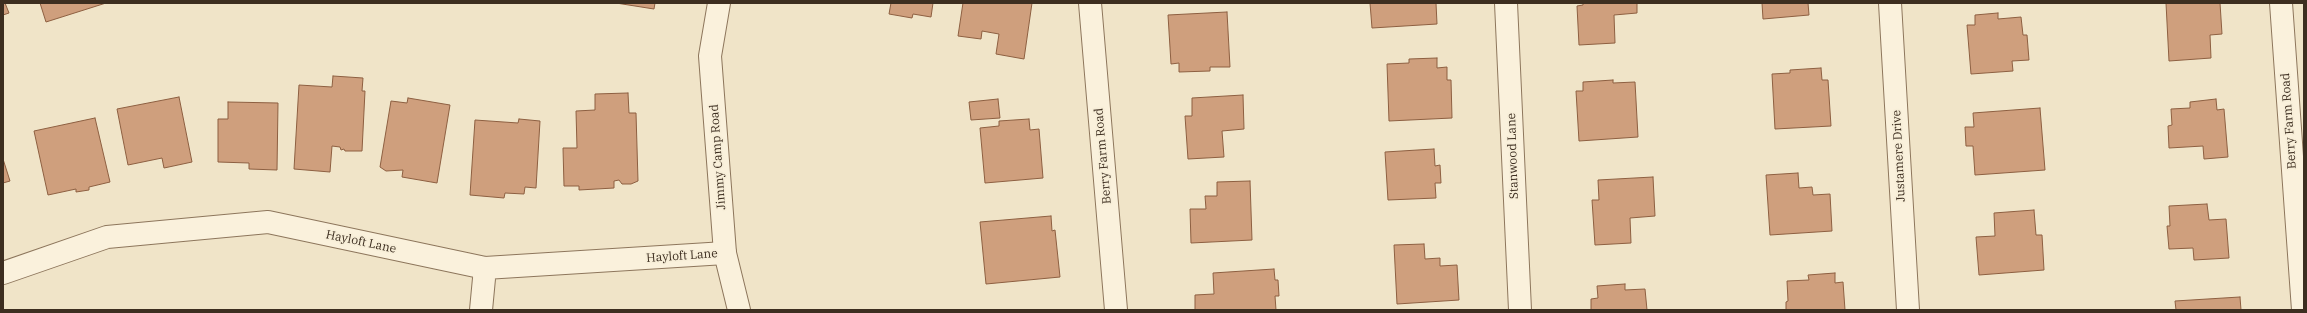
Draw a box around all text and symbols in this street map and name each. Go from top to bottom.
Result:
street label: Berry Farm Road [2278,72,2300,170]
street label: Jimmy Camp Road [707,104,729,210]
street label: Berry Farm Road [1092,107,1114,205]
street label: Justamere Drive [1889,110,1909,202]
street label: Stanwood Lane [1504,113,1522,199]
street label: Hayloft Lane [325,228,397,256]
street label: Hayloft Lane [646,246,718,266]

